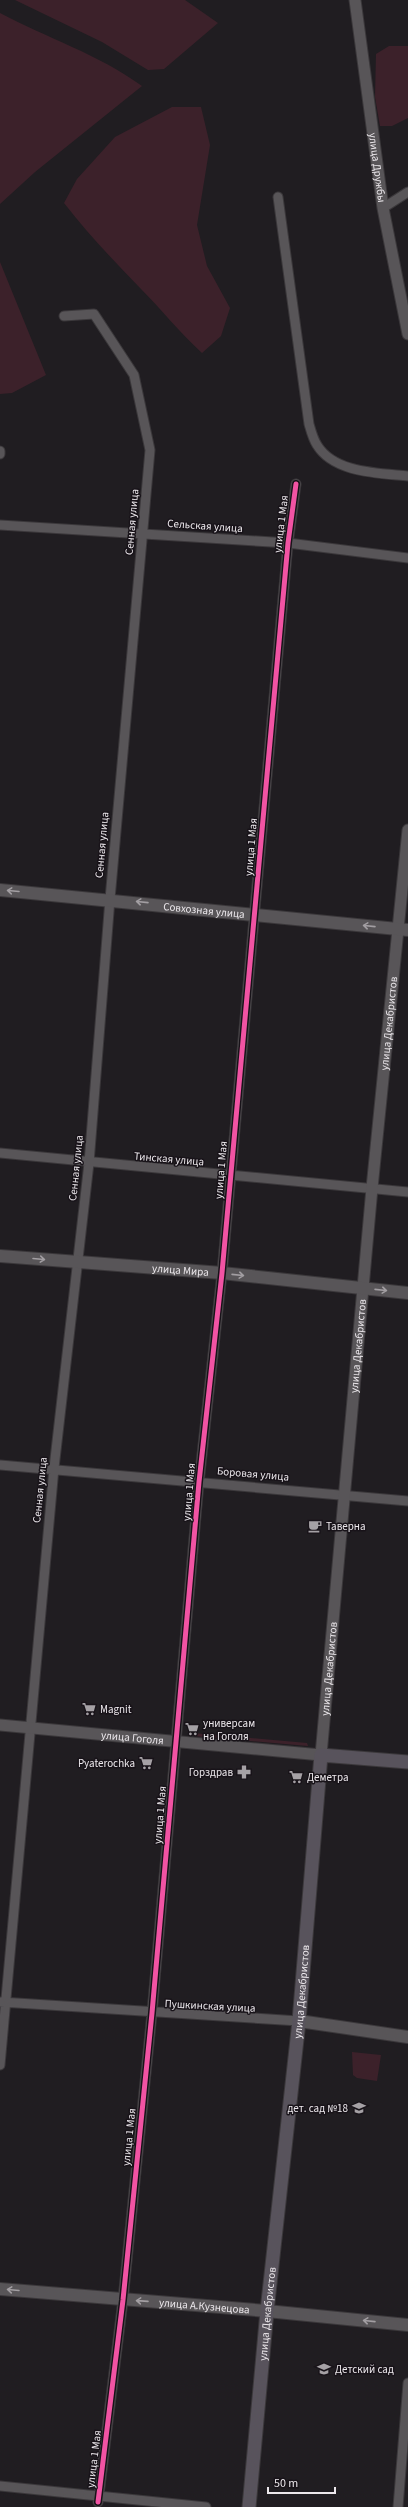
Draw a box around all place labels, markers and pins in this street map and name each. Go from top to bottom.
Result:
cafe icon: Таверна [307,1518,323,1534]
place label: Таверна [326,1519,366,1534]
supermarket icon: Magnit [81,1701,97,1717]
place label: Magnit [100,1702,132,1717]
place label: универсам на Гоголя [203,1716,255,1744]
supermarket icon: универсам на Гоголя [184,1721,200,1737]
supermarket icon: Pyaterochka [138,1755,154,1771]
place label: Pyaterochka [78,1756,135,1771]
pharmacy icon: Горздрав [236,1764,252,1780]
place label: Горздрав [189,1765,233,1780]
supermarket icon: Деметра [288,1769,304,1785]
place label: Деметра [307,1770,348,1785]
school or university icon: дет. сад №18 [351,2100,367,2116]
place label: дет. сад №18 [287,2101,349,2116]
school or university icon: Детский сад [316,2361,332,2377]
place label: Детский сад [335,2362,394,2377]

